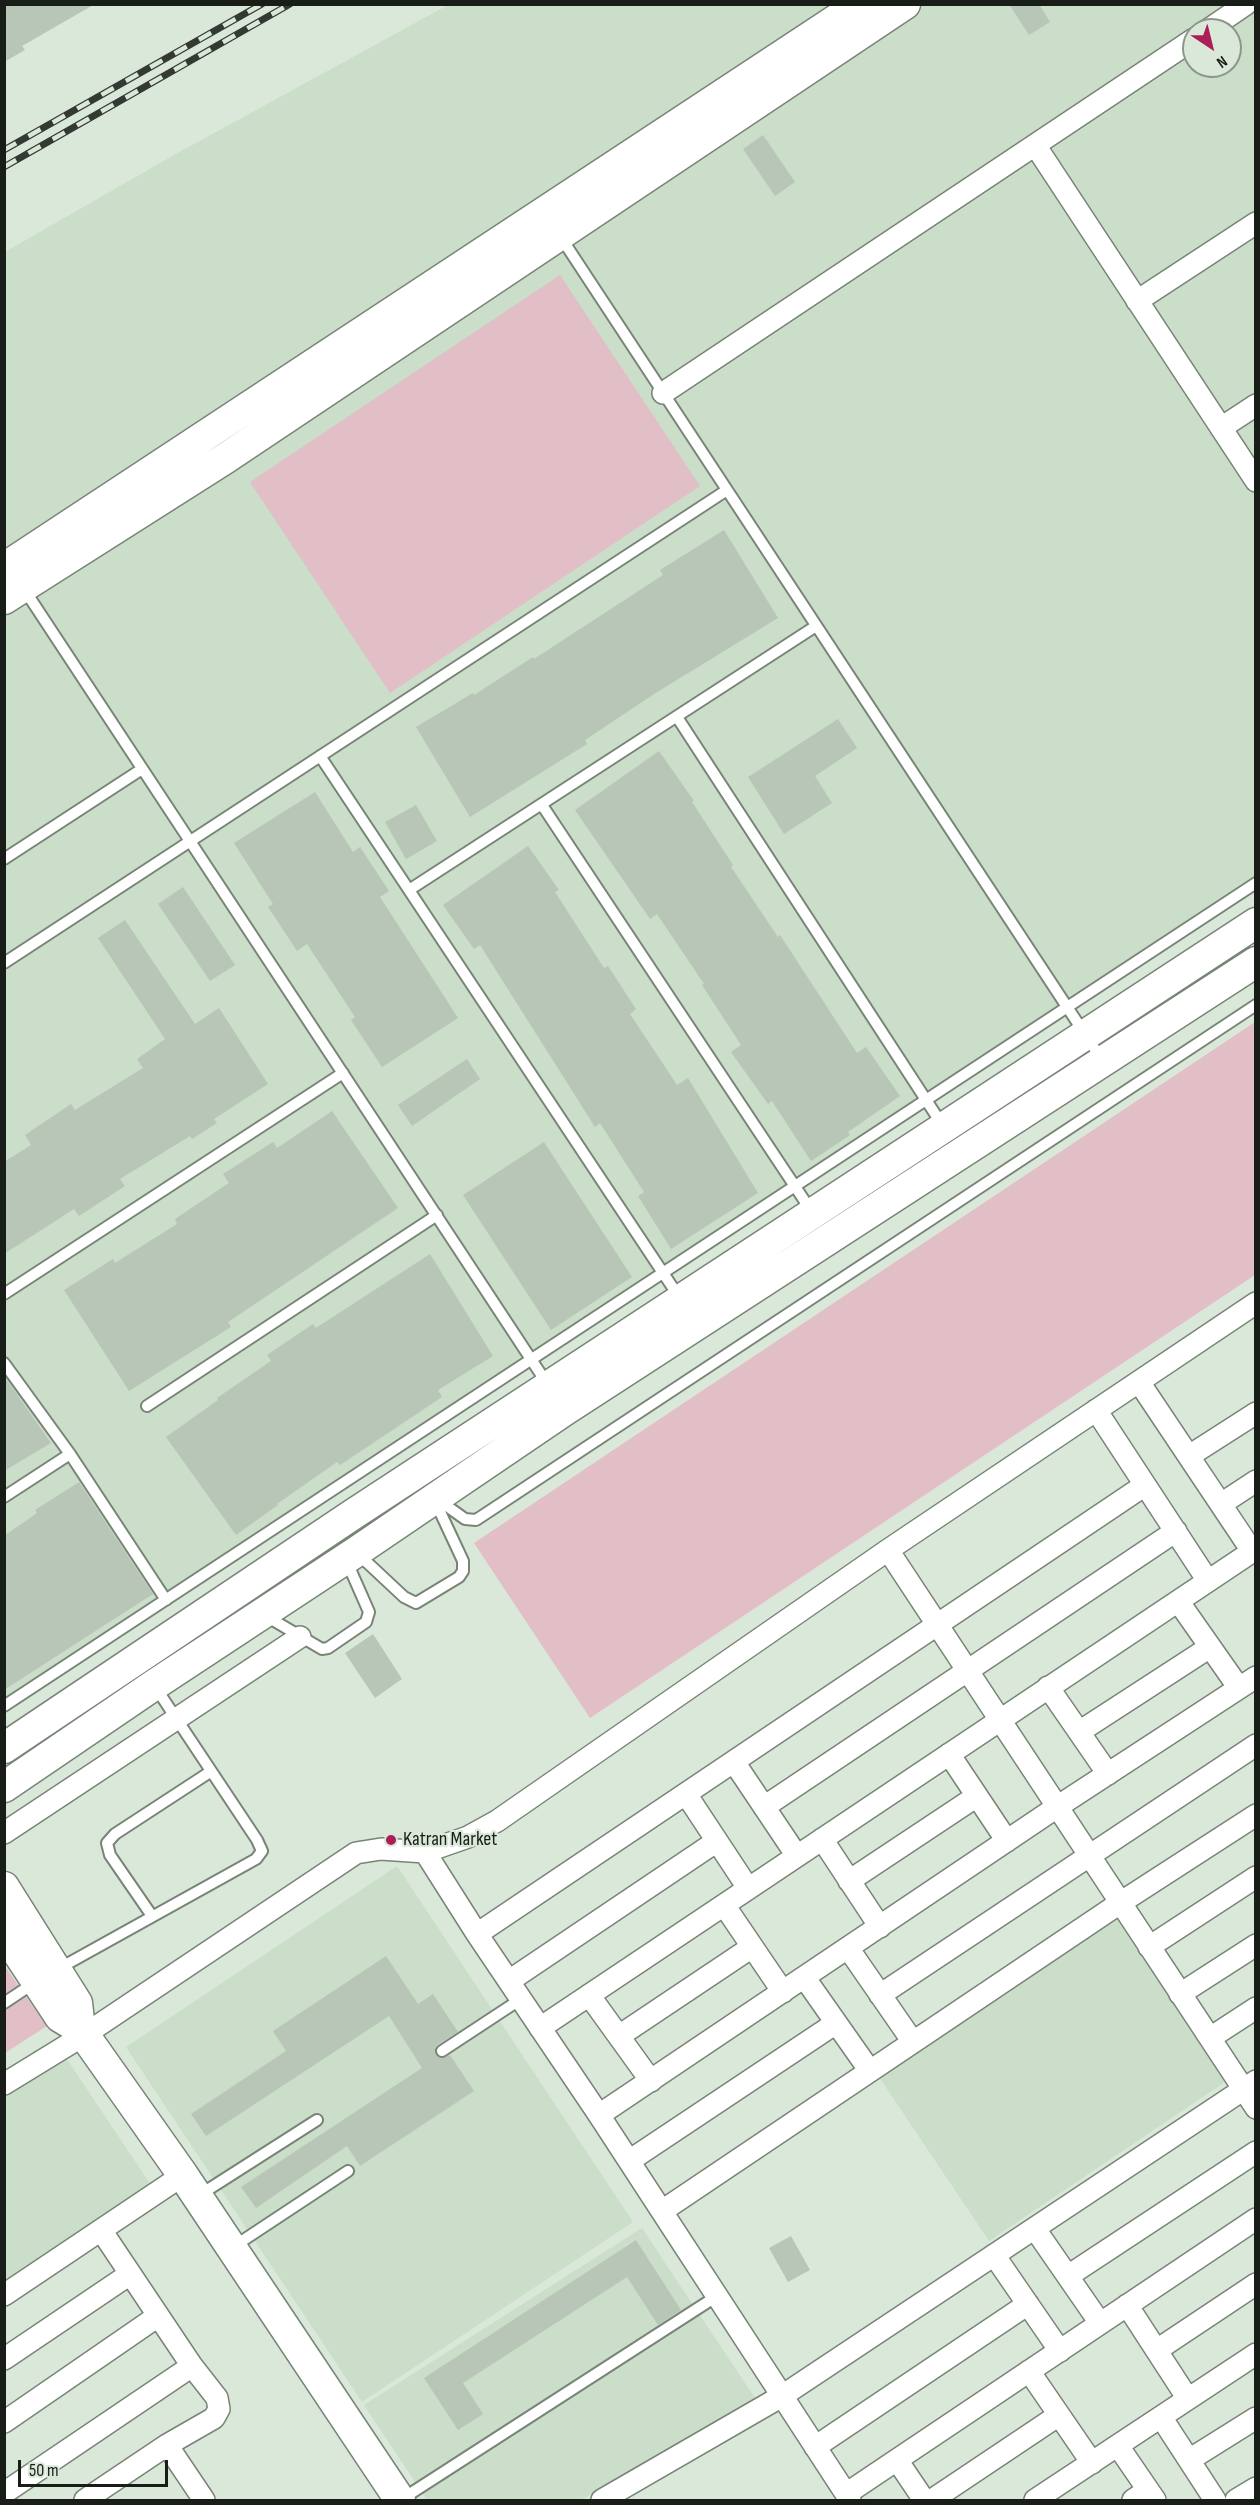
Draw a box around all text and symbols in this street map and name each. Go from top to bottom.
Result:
north arrow [1182,18,1242,78]
text: N [1213,51,1230,72]
place label: Katran Market [403,1828,497,1852]
marker: Katran Market [384,1833,398,1847]
scale bar [21,2448,171,2486]
text: 50 m [29,2460,59,2481]

